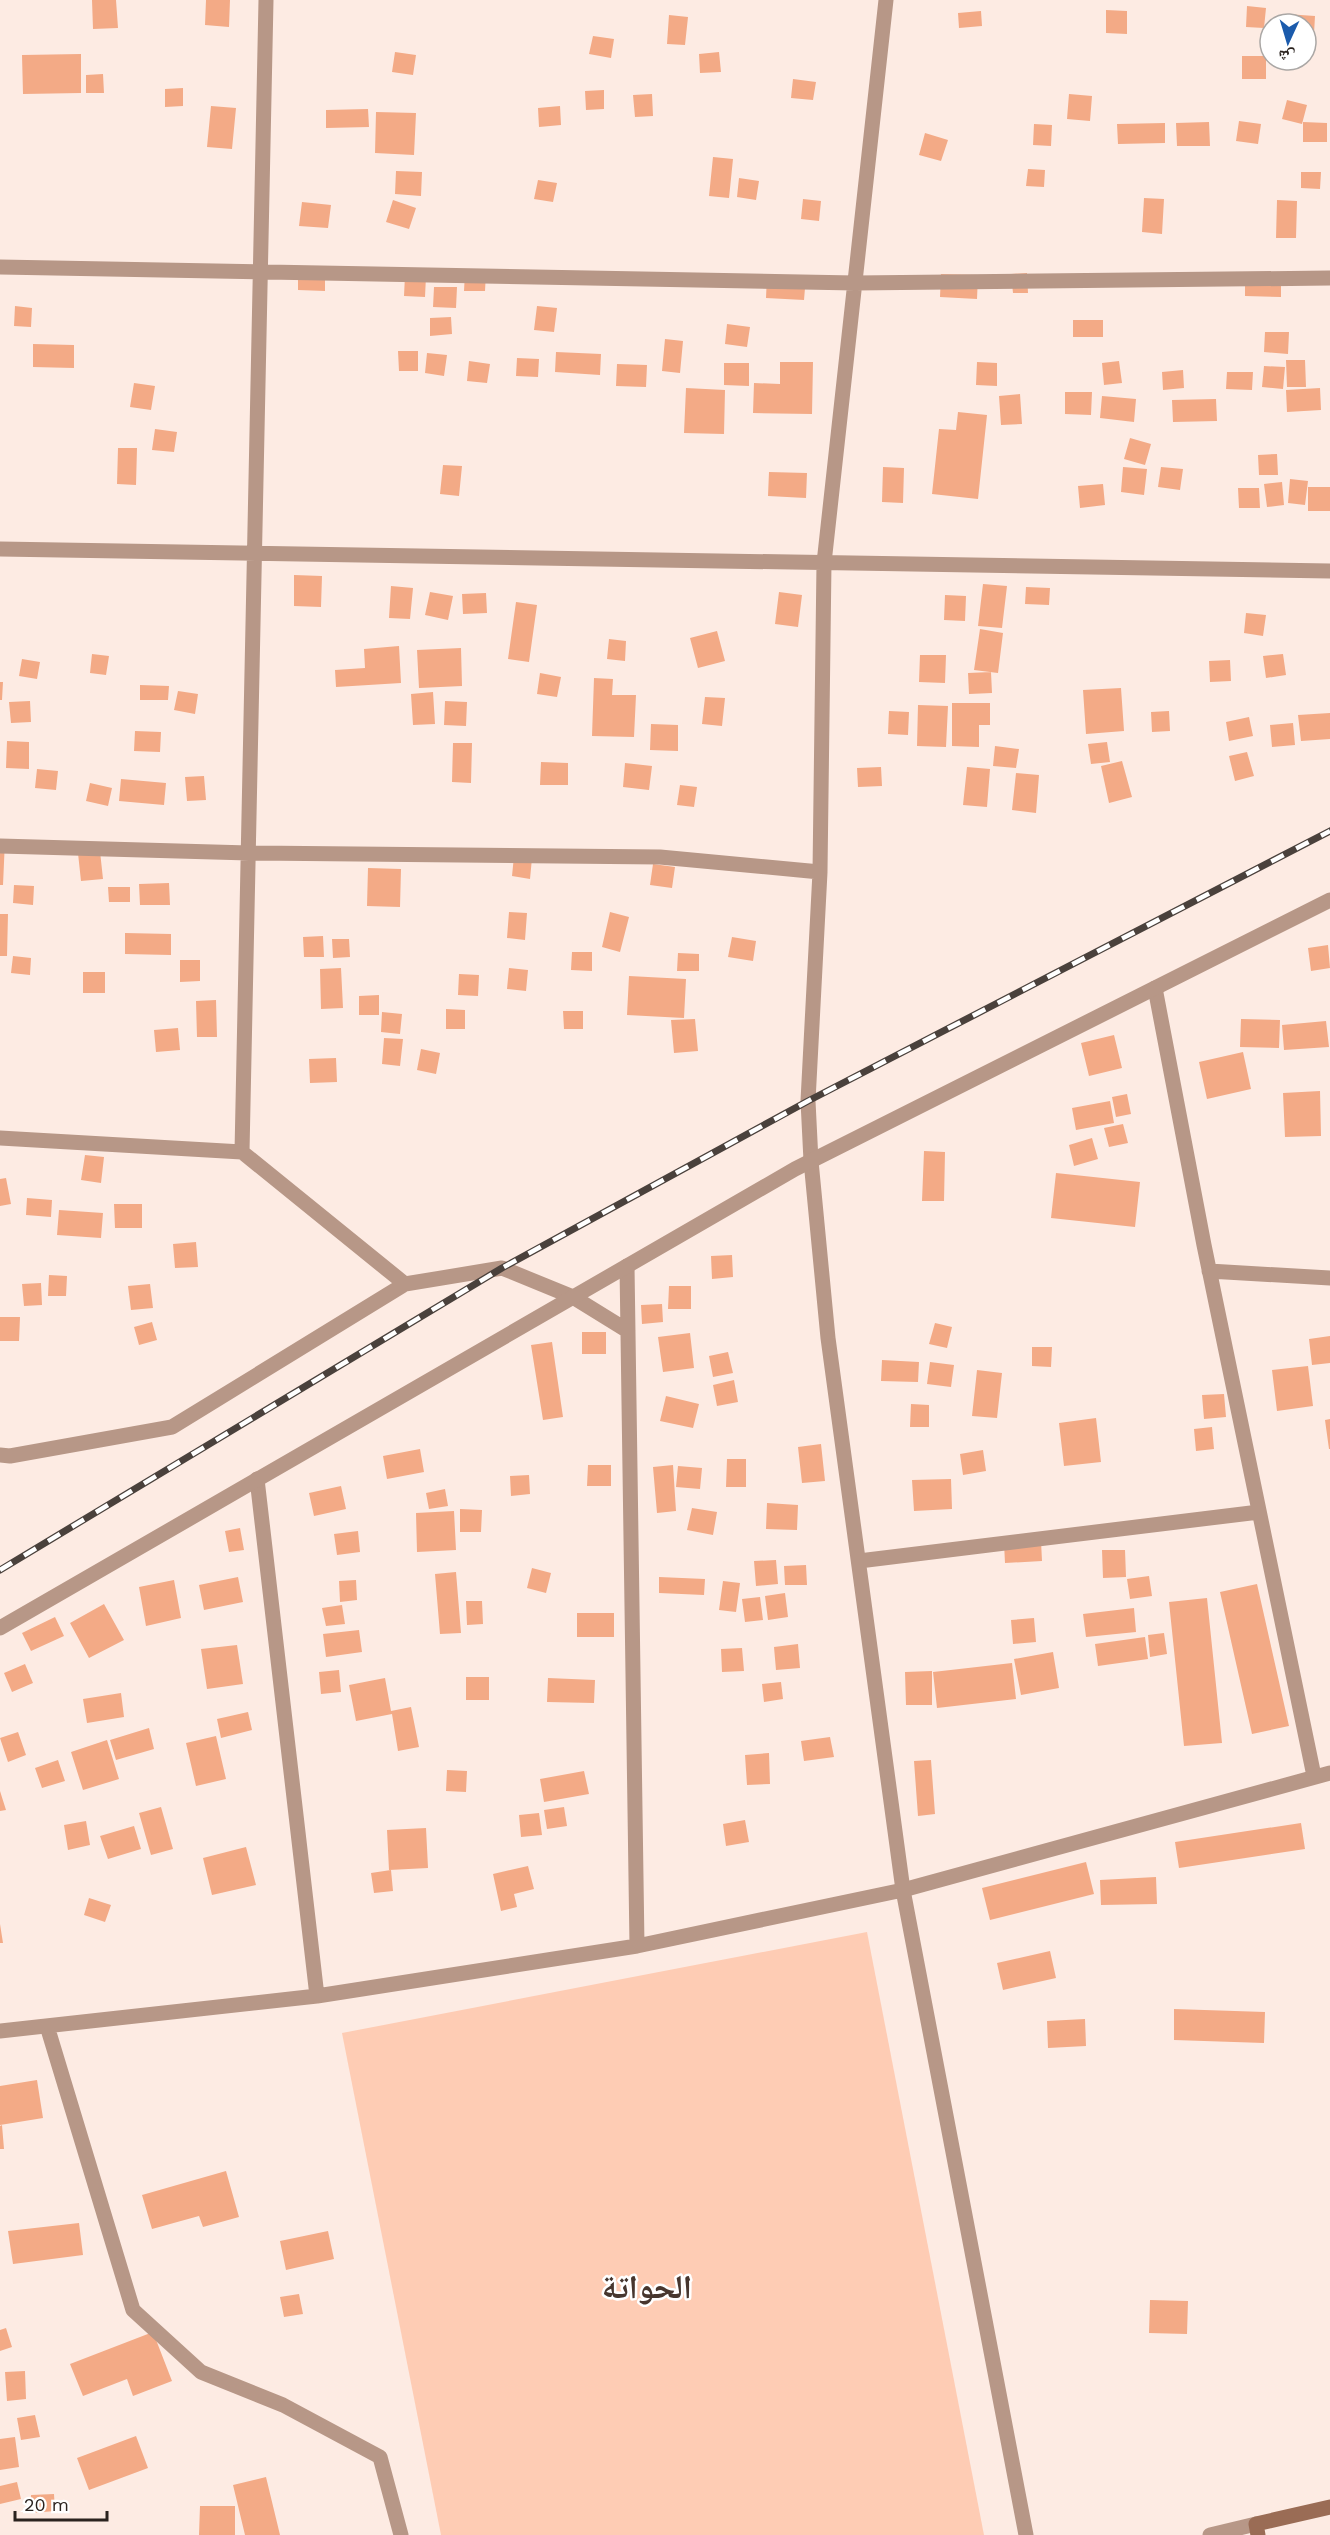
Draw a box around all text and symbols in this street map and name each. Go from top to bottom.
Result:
north arrow [1258,12,1318,72]
text: ش [1278,46,1296,67]
district label: الحواتة [602,2267,692,2306]
scale bar [15,2484,106,2522]
text: 20 m [24,2494,69,2515]

